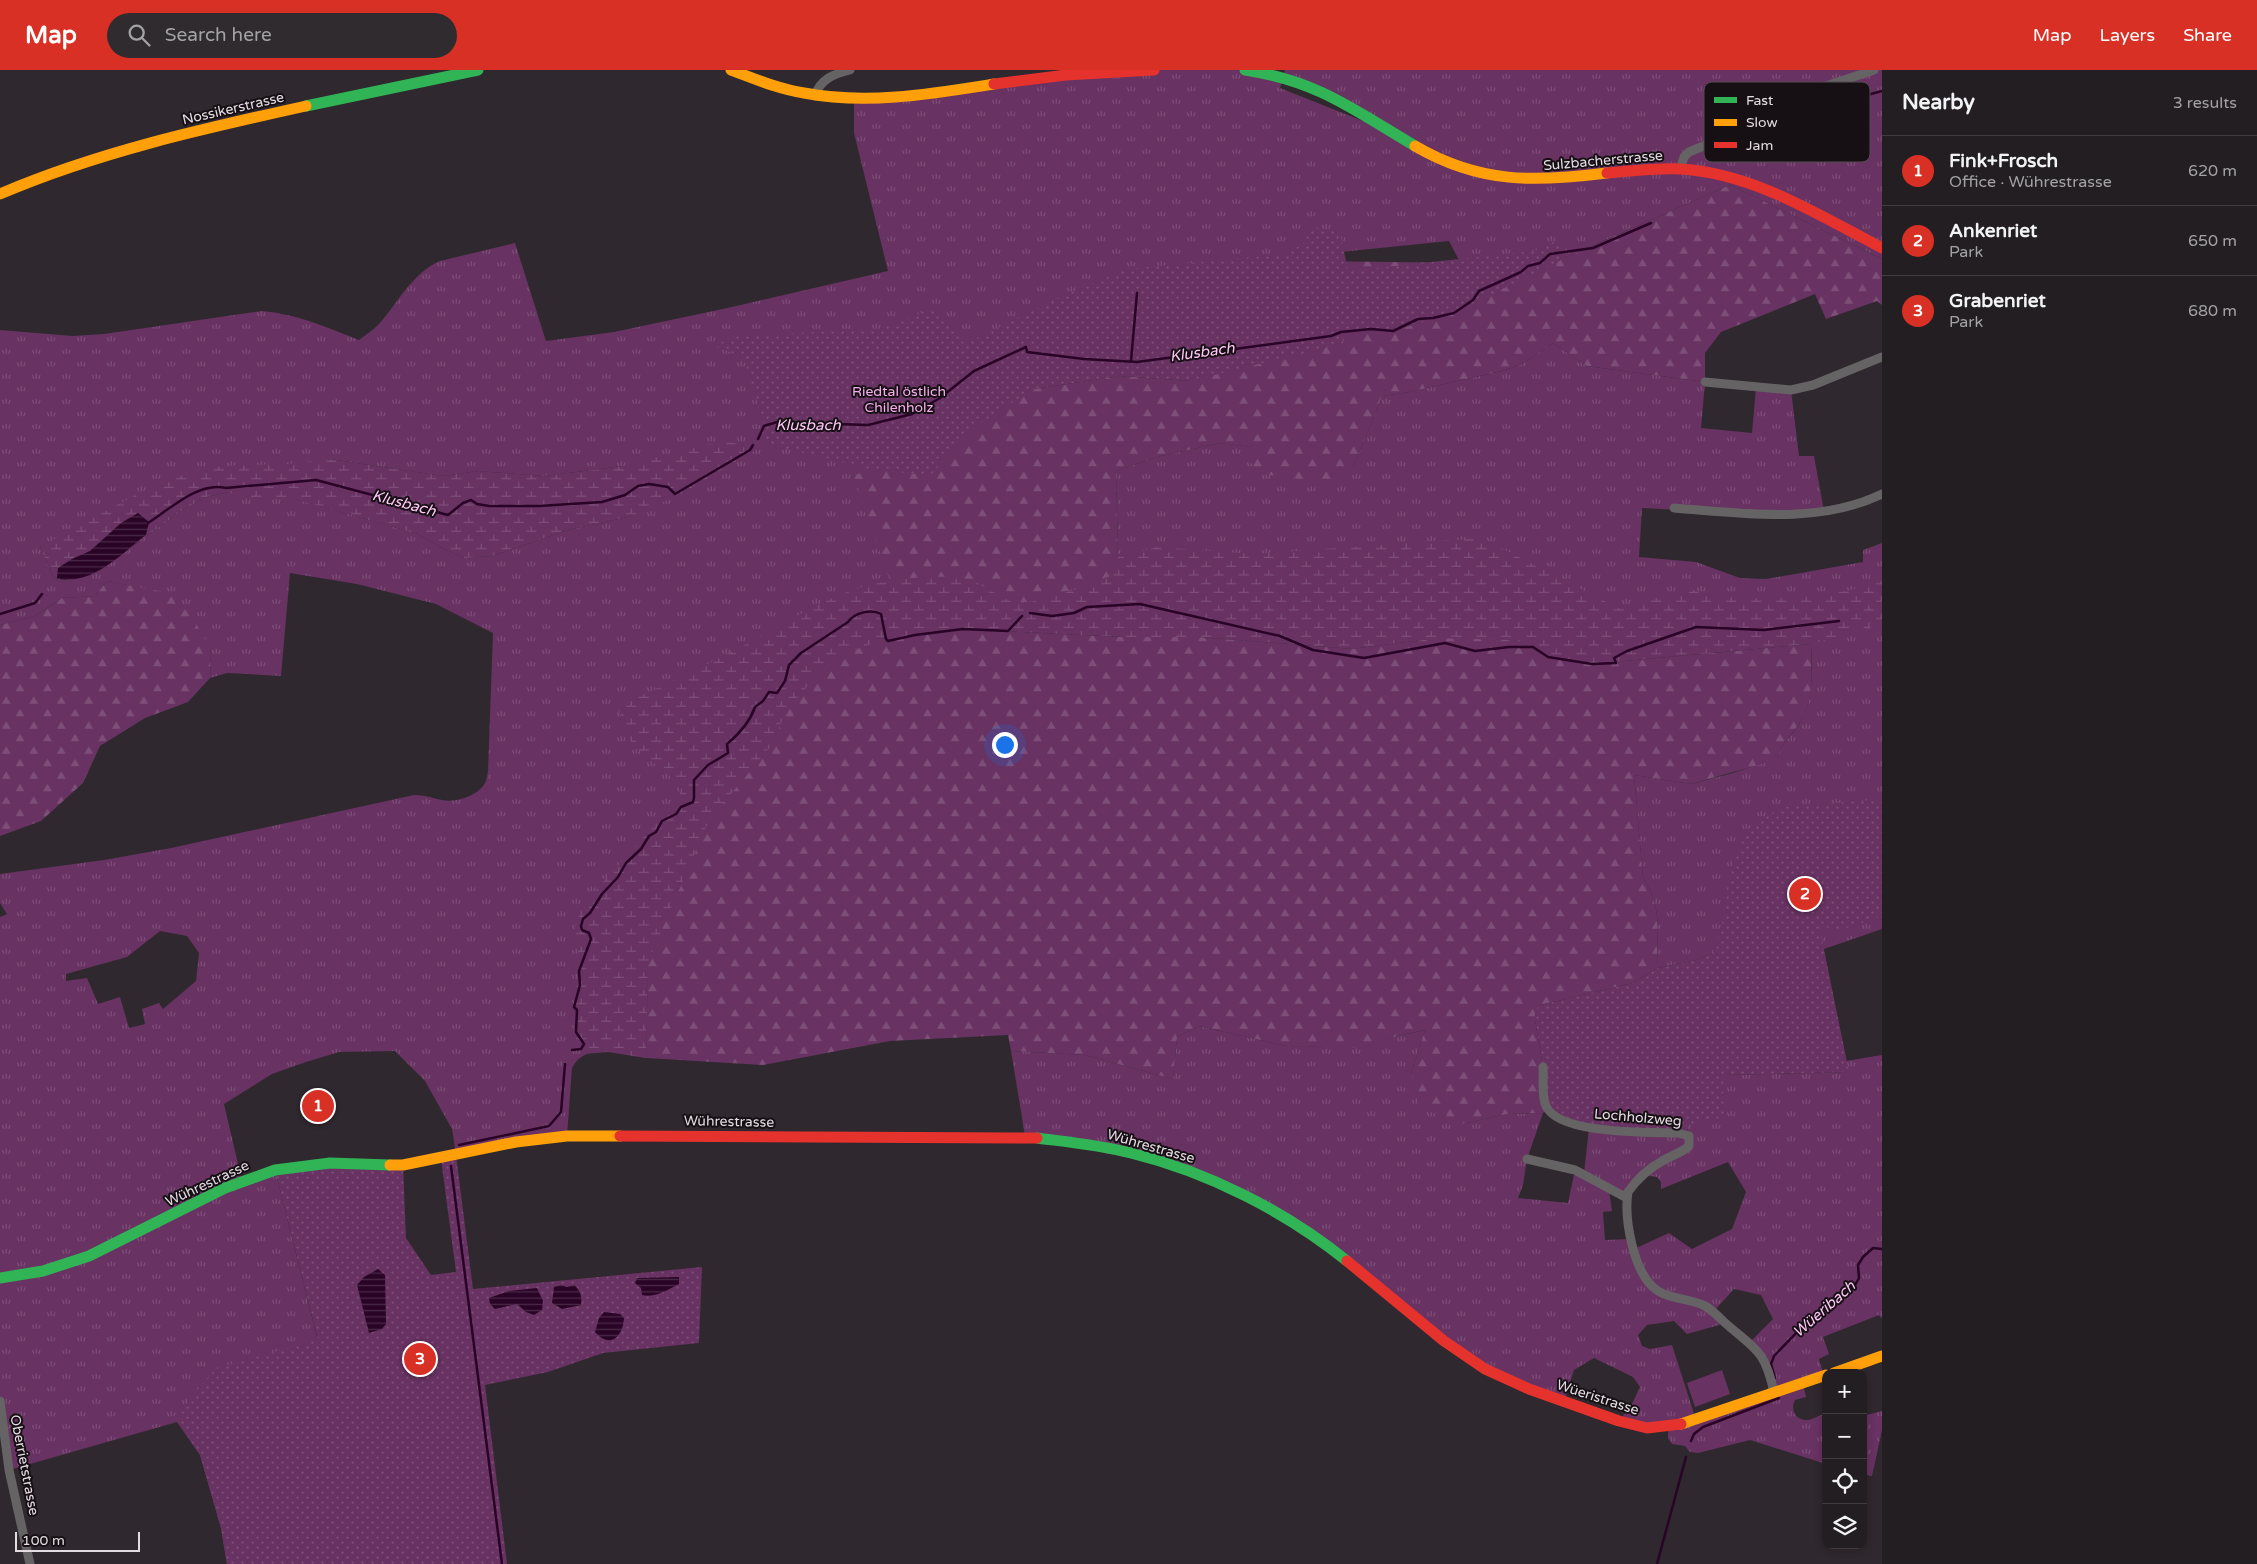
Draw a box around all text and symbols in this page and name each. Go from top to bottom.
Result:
search box [107,13,457,58]
text: Map [25,21,77,50]
icon: search [125,21,153,49]
text: Search here [165,24,272,46]
text: Map [2033,24,2072,46]
text: Layers [2100,24,2155,46]
text: Share [2183,24,2232,46]
legend [1704,82,1870,162]
street label: Nossikerstrasse [181,89,286,128]
text: Nearby [1902,90,1975,115]
text: Fast [1746,92,1774,109]
text: 3 results [2173,93,2237,113]
text: Slow [1746,114,1778,131]
text: Jam [1746,137,1773,154]
street label: Sulzbacherstrasse [1542,147,1664,174]
text: Fink+Frosch [1949,150,2058,172]
text: 1 [1913,161,1923,181]
text: 620 m [2188,161,2237,181]
text: Office · Wührestrasse [1949,172,2112,192]
text: Ankenriet [1949,220,2037,242]
text: 2 [1913,231,1923,251]
text: 650 m [2188,231,2237,251]
text: Park [1949,242,1983,262]
text: Grabenriet [1949,290,2046,312]
text: 3 [1913,301,1923,321]
text: 680 m [2188,301,2237,321]
text: Park [1949,312,1983,332]
water label: Klusbach [1168,338,1236,365]
park label: Riedtal östlich Chilenholz [852,383,946,416]
water label: Klusbach [775,416,841,434]
water label: Klusbach [370,486,439,520]
your location [992,732,1018,758]
pin: 2 [1789,875,1821,913]
pin: 1 [302,1087,334,1125]
street label: Lochholzweg [1593,1105,1682,1130]
street label: Wührestrasse [684,1112,774,1131]
street label: Wührestrasse [1105,1126,1197,1167]
street label: Wührestrasse [163,1157,252,1210]
water label: Wüeribach [1789,1276,1859,1341]
pin: 3 [404,1340,436,1378]
map controls [1822,1369,1867,1549]
button: + [1822,1369,1867,1414]
street label: Wüeristrasse [1555,1376,1641,1419]
street label: Oberrietstrasse [6,1413,43,1517]
button: − [1822,1414,1867,1459]
button: locate [1822,1459,1867,1504]
button: layers [1822,1504,1867,1549]
scale bar [15,1529,140,1552]
text: 100 m [22,1532,65,1549]

